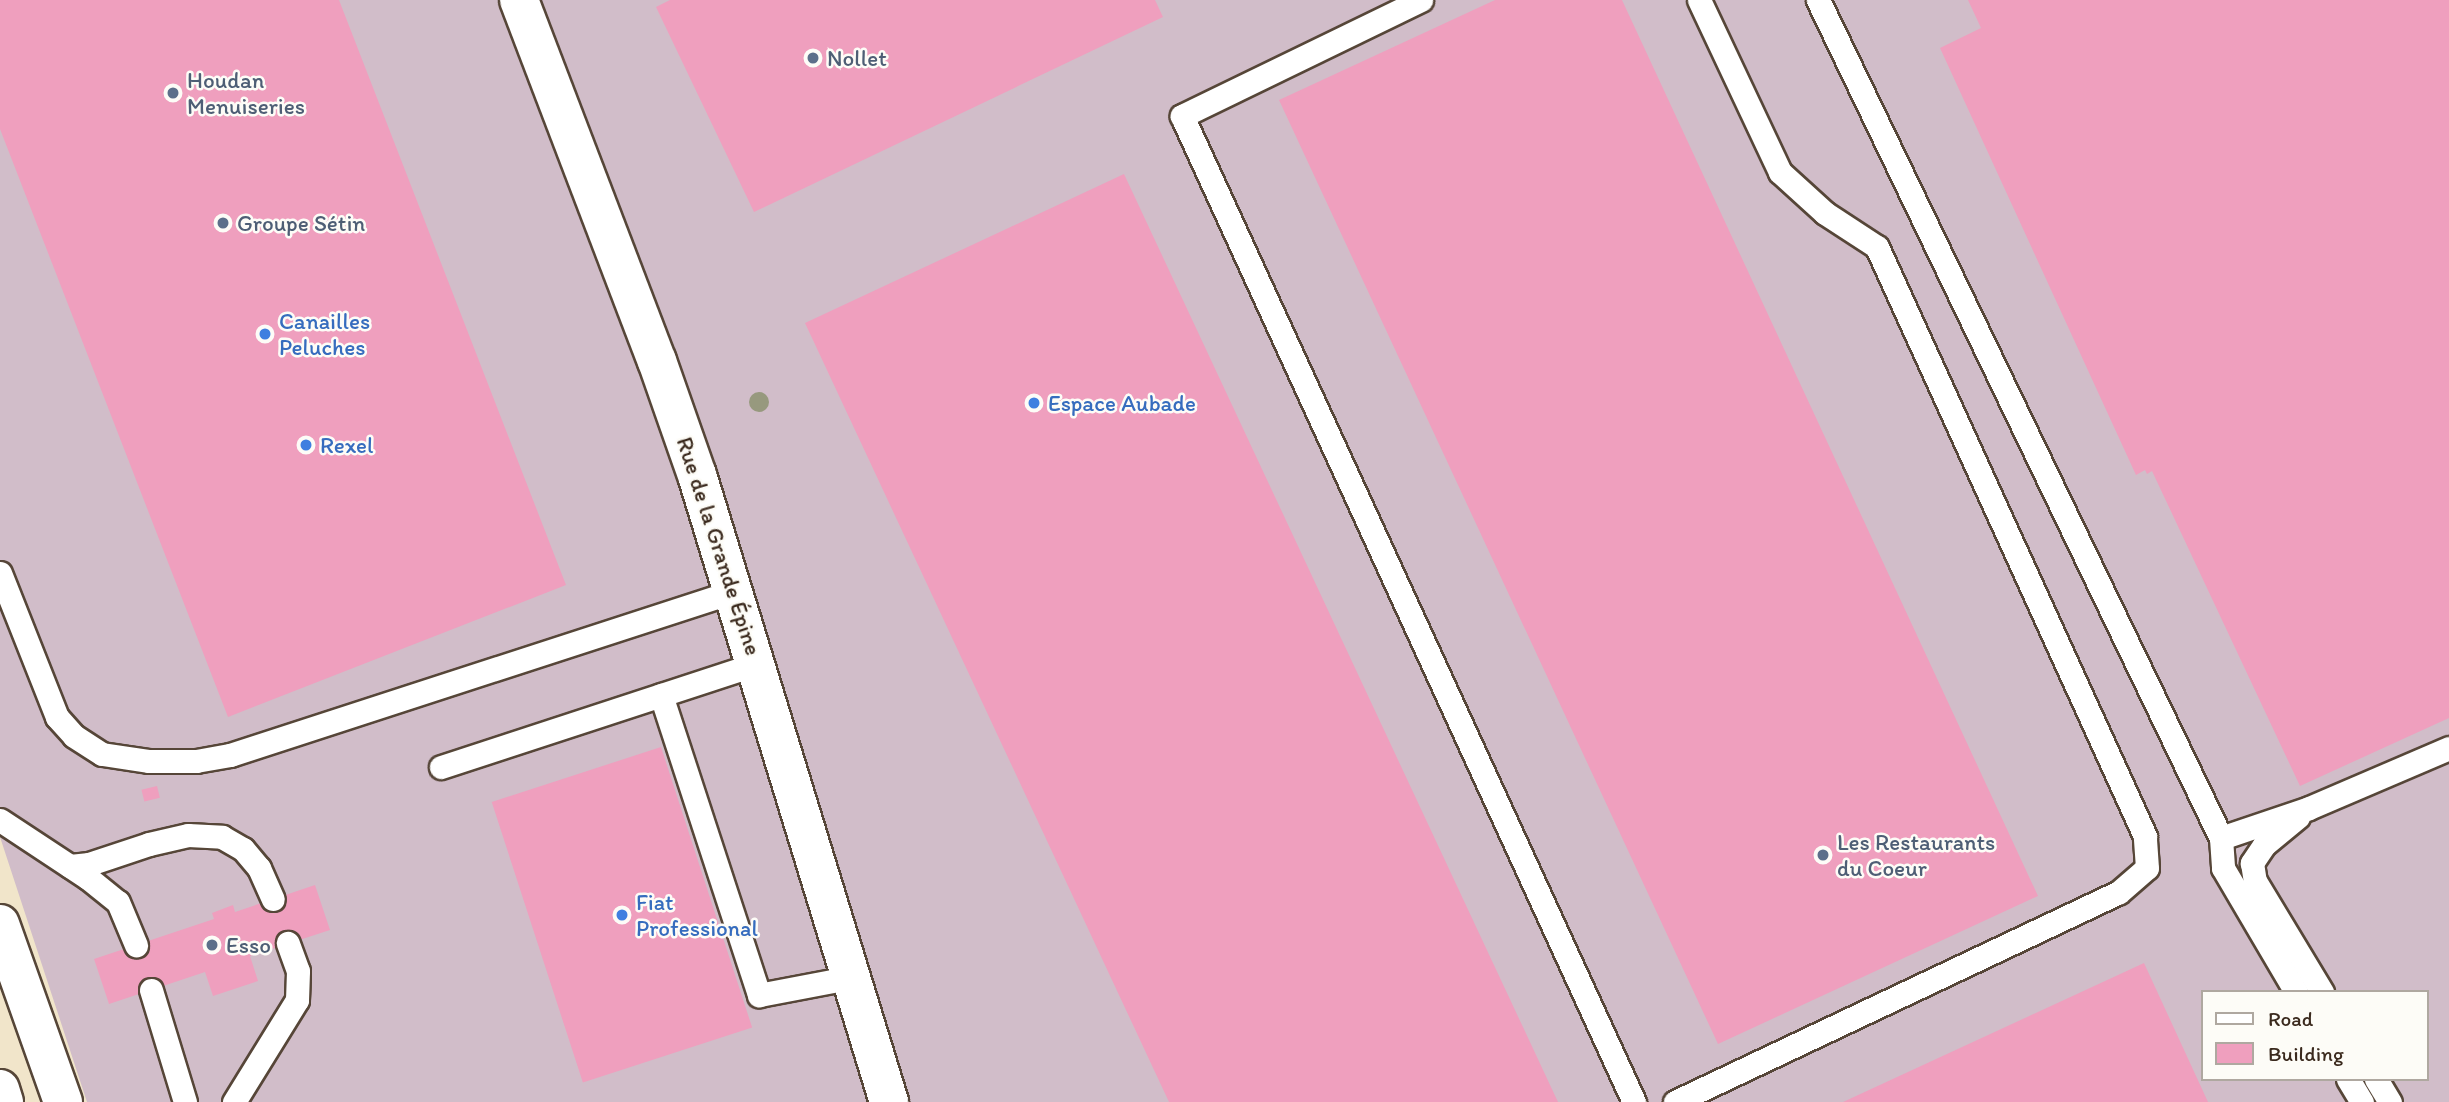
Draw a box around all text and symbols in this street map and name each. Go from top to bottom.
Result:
place label: Nollet [827,44,887,72]
marker: Nollet [805,50,821,66]
place label: Houdan Menuiseries [187,66,305,120]
marker: Houdan Menuiseries [165,85,181,101]
place label: Groupe Sétin [237,209,365,237]
marker: Groupe Sétin [215,215,231,231]
place label: Canailles Peluches [279,307,370,361]
marker: Canailles Peluches [257,326,273,342]
place label: Espace Aubade [1048,389,1195,417]
marker: Espace Aubade [1026,395,1042,411]
place label: Rexel [320,431,374,459]
street label: Rue de la Grande Épine [671,434,767,658]
marker: Rexel [298,437,314,453]
place label: Les Restaurants du Coeur [1837,828,1996,882]
marker: Les Restaurants du Coeur [1815,847,1831,863]
place label: Fiat Professional [636,888,758,942]
marker: Fiat Professional [614,907,630,923]
place label: Esso [226,931,271,959]
marker: Esso [204,937,220,953]
legend [2200,990,2428,1081]
text: Road [2268,1006,2313,1031]
text: Building [2268,1041,2344,1066]

